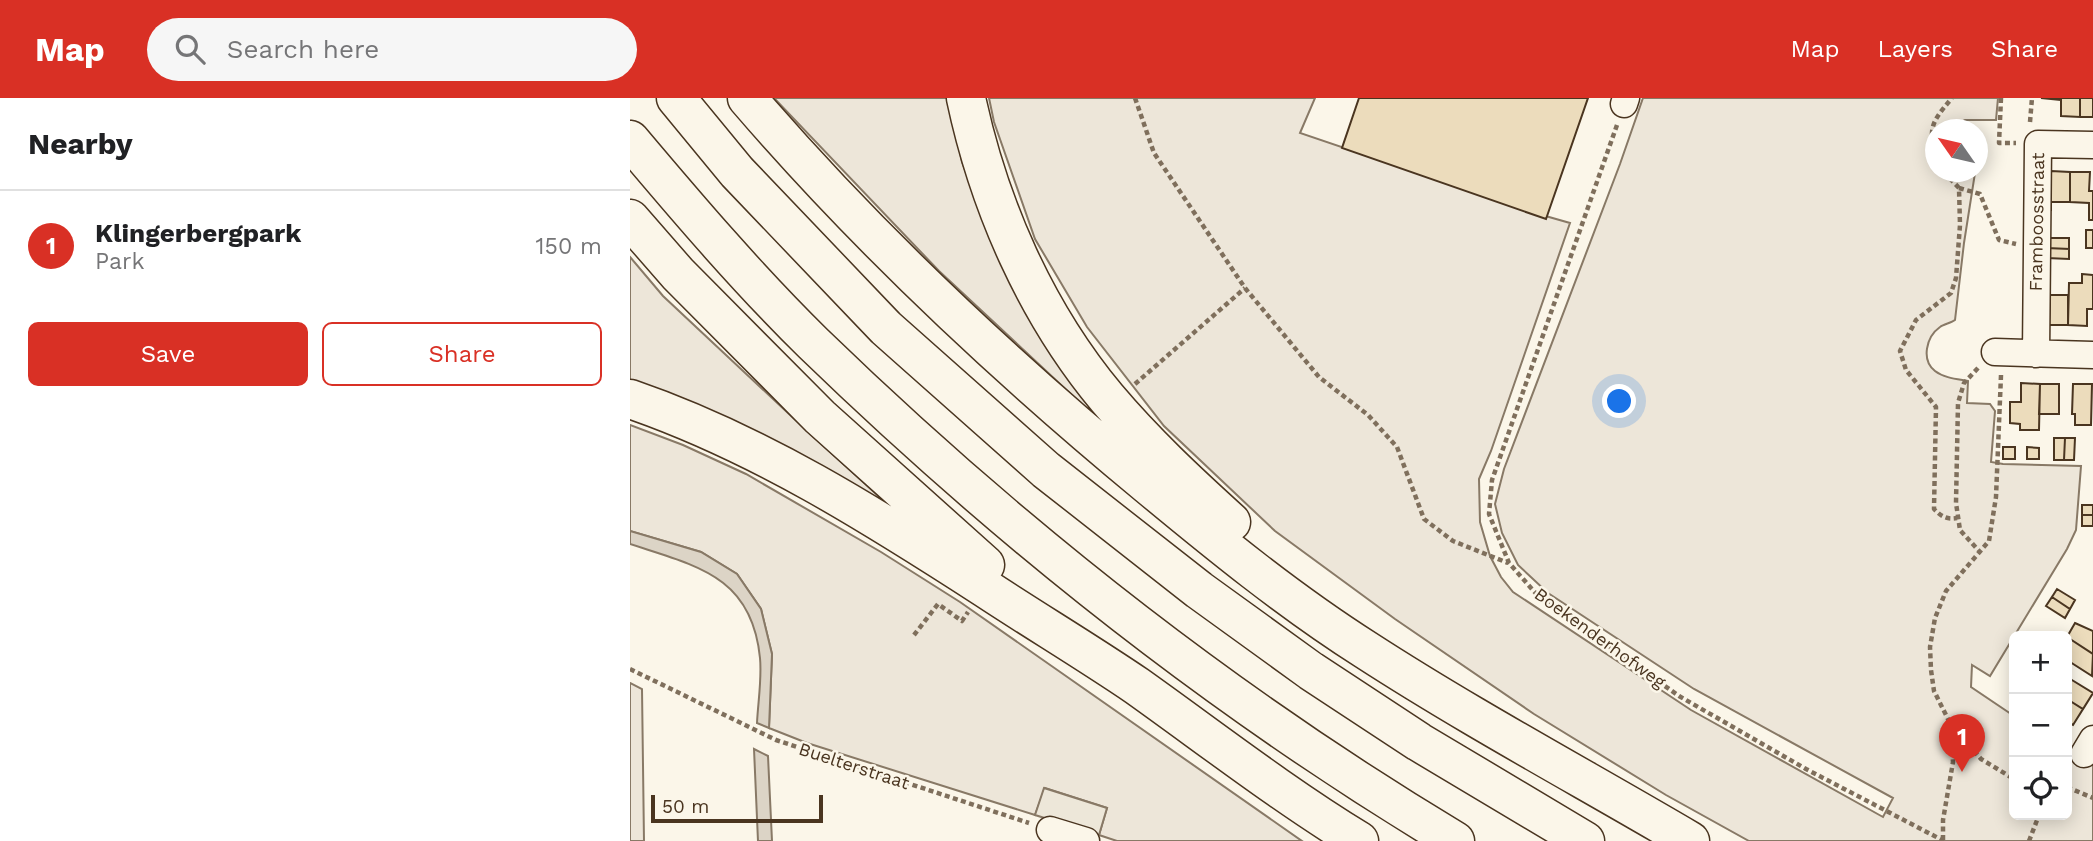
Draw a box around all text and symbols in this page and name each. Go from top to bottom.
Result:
search box [147,18,637,81]
text: Map [35,30,105,69]
icon: search [171,30,209,68]
text: Search here [227,34,379,64]
text: Map [1791,35,1839,63]
text: Layers [1877,35,1953,63]
text: Share [1991,35,2058,63]
north arrow [1925,119,1988,182]
text: Nearby [28,126,133,161]
street label: Framboosstraat [2025,152,2048,292]
text: Klingerbergpark [95,218,301,248]
text: 1 [46,233,56,260]
text: 150 m [536,233,602,260]
text: Park [95,248,144,275]
button: Save [28,322,308,386]
button: Share [322,322,602,386]
your location [1602,384,1636,418]
street label: Boekenderhofweg [1531,583,1670,692]
map controls [2009,631,2072,820]
button: + [2009,631,2072,694]
button: − [2009,694,2072,757]
pin: 1 [1939,714,1985,772]
street label: Buelterstraat [796,738,913,793]
button: locate [2009,757,2072,820]
scale bar [651,792,822,824]
text: 50 m [662,795,709,818]

